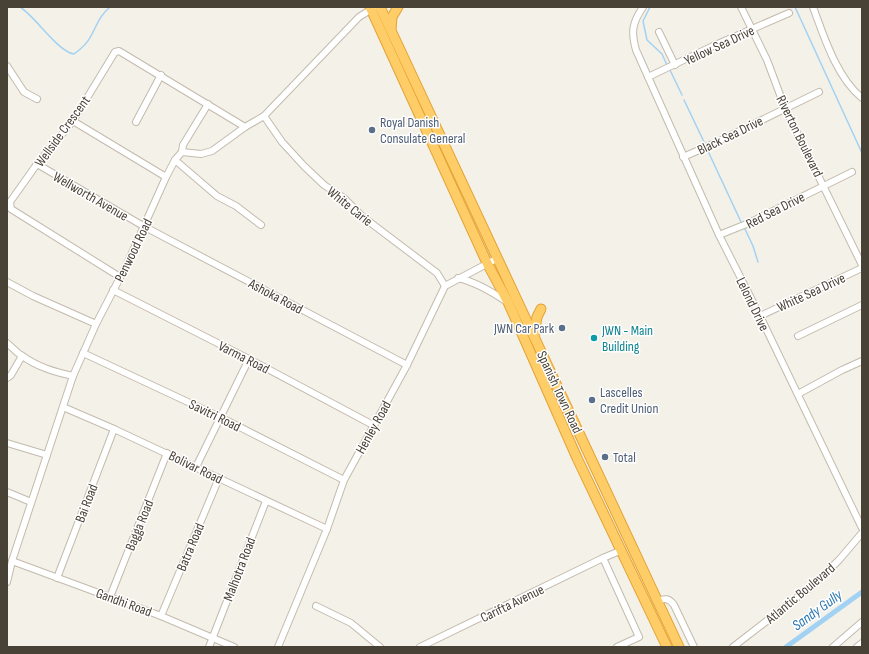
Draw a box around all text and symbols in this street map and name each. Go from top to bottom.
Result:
street label: Yellow Sea Drive [681,22,757,69]
street label: Wellside Crescent [31,92,94,170]
street label: Riverton Boulevard [772,93,827,180]
street label: Black Sea Drive [695,112,766,159]
place label: Royal Danish Consulate General [380,114,465,147]
marker: Royal Danish Consulate General [367,125,377,135]
street label: Wellworth Avenue [50,168,131,225]
street label: White Carie [323,183,376,230]
street label: Red Sea Drive [743,188,807,232]
street label: Penwood Road [111,216,156,285]
street label: White Sea Drive [774,269,848,316]
street label: Ashoka Road [245,275,306,318]
street label: Lelond Drive [732,275,773,334]
place label: JWN Car Park [493,320,555,337]
place label: JWN - Main Building [601,322,653,355]
marker: JWN Car Park [557,323,567,333]
marker: JWN - Main Building [589,333,599,343]
street label: Varma Road [215,337,272,378]
street label: Spanish Town Road [533,348,586,436]
place label: Lascelles Credit Union [600,384,658,417]
marker: Lascelles Credit Union [587,395,597,405]
street label: Savitri Road [186,396,244,435]
street label: Henley Road [352,398,395,457]
street label: Bolivar Road [166,447,226,488]
place label: Total [613,449,636,466]
marker: Total [600,452,610,462]
street label: Bai Road [71,481,102,525]
street label: Bagga Road [122,497,157,553]
street label: Batra Road [173,520,208,574]
street label: Malhotra Road [220,535,259,604]
street label: Atlantic Boulevard [761,559,839,628]
street label: Carifta Avenue [478,581,547,626]
street label: Gandhi Road [94,585,154,620]
water label: Sandy Gully [788,585,847,635]

